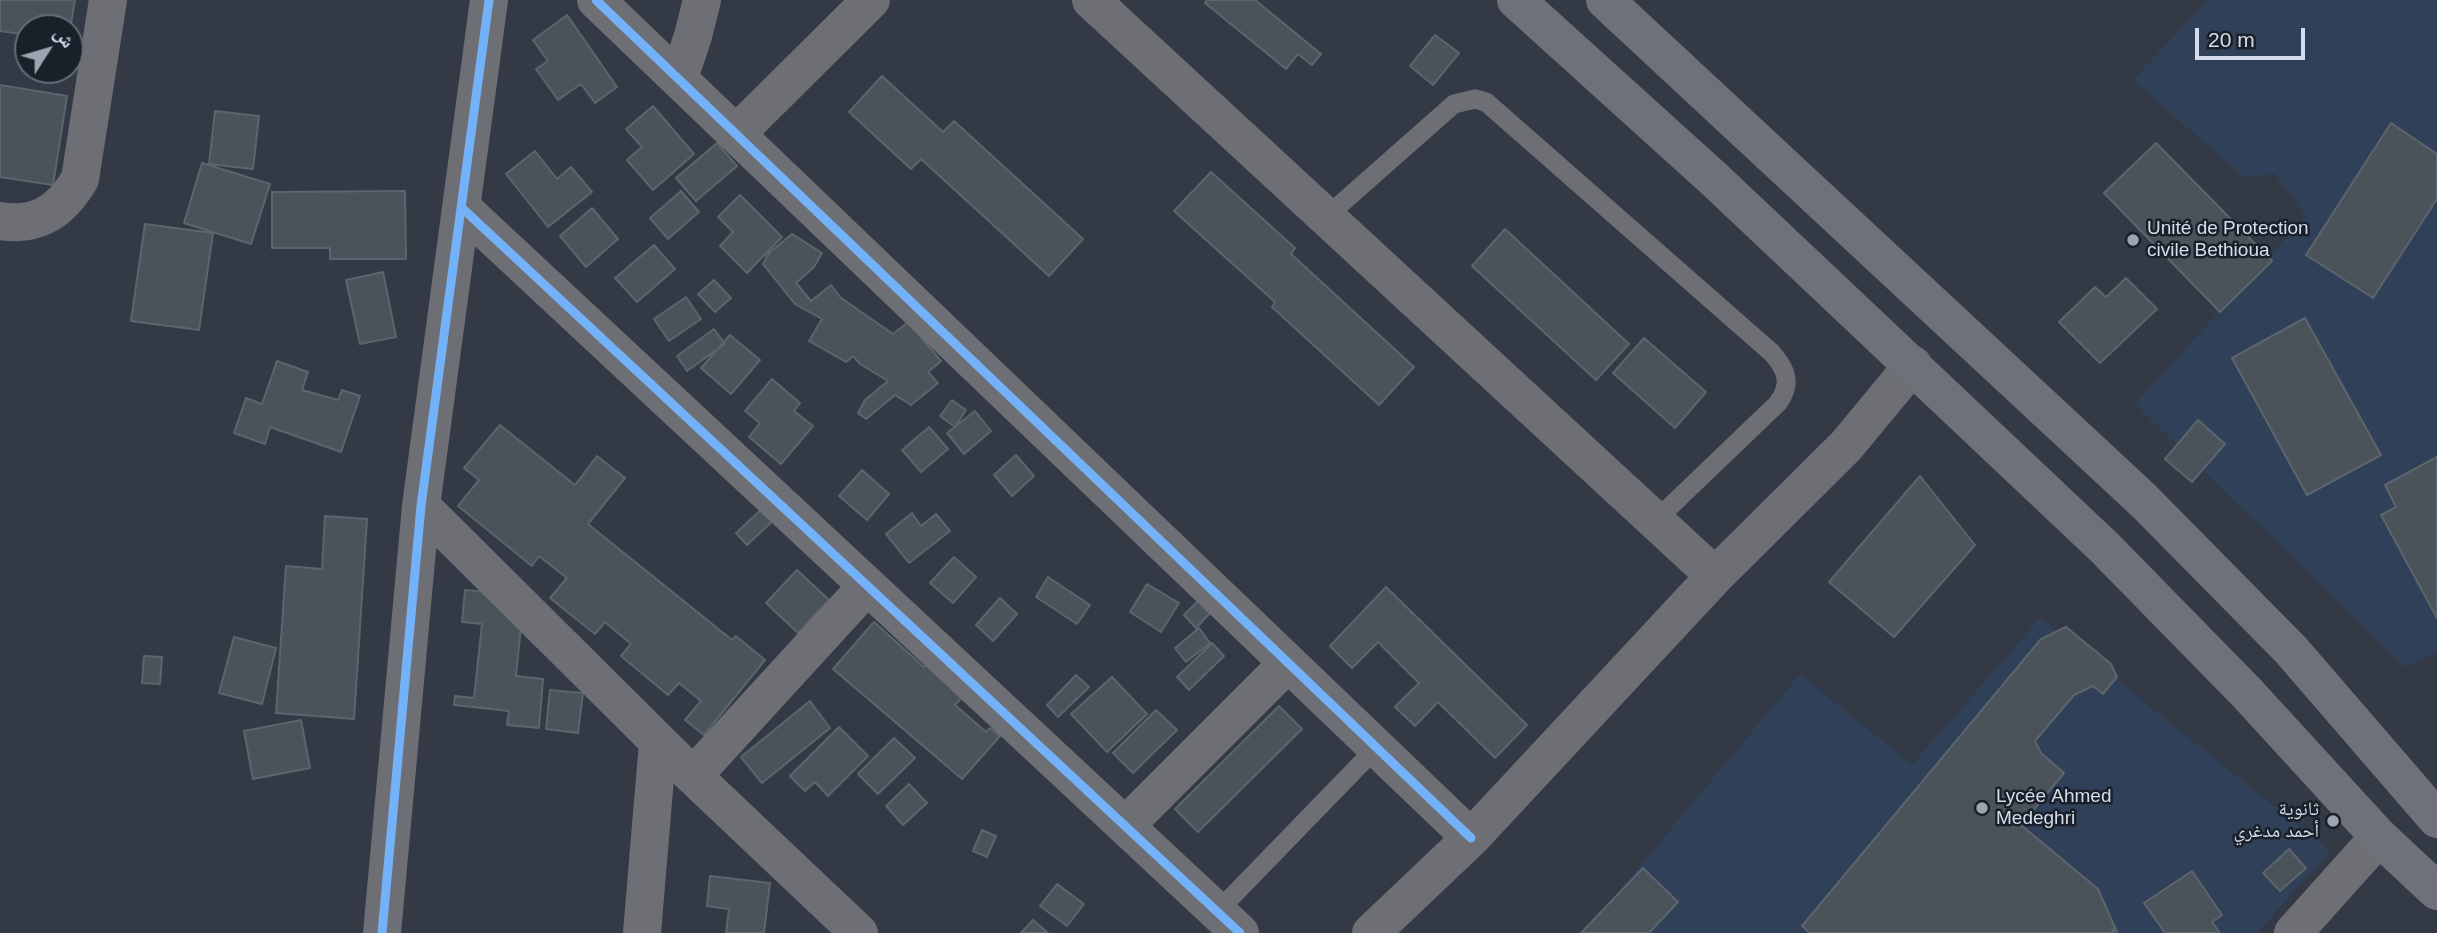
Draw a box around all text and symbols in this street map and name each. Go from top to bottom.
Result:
north arrow [14,14,84,84]
scale bar [2199,14,2309,58]
text: ش [50,23,79,52]
text: 20 m [2208,28,2255,51]
place label: Unité de Protection civile Bethioua [2147,218,2309,262]
marker: Unité de Protection civile Bethioua [2125,232,2141,248]
place label: Lycée Ahmed Medeghri [1996,786,2111,830]
place label: ثانوية أحمد مدغري [2234,799,2319,843]
marker: Lycée Ahmed Medeghri [1974,800,1990,816]
marker: ثانوية أحمد مدغري [2325,813,2341,829]

